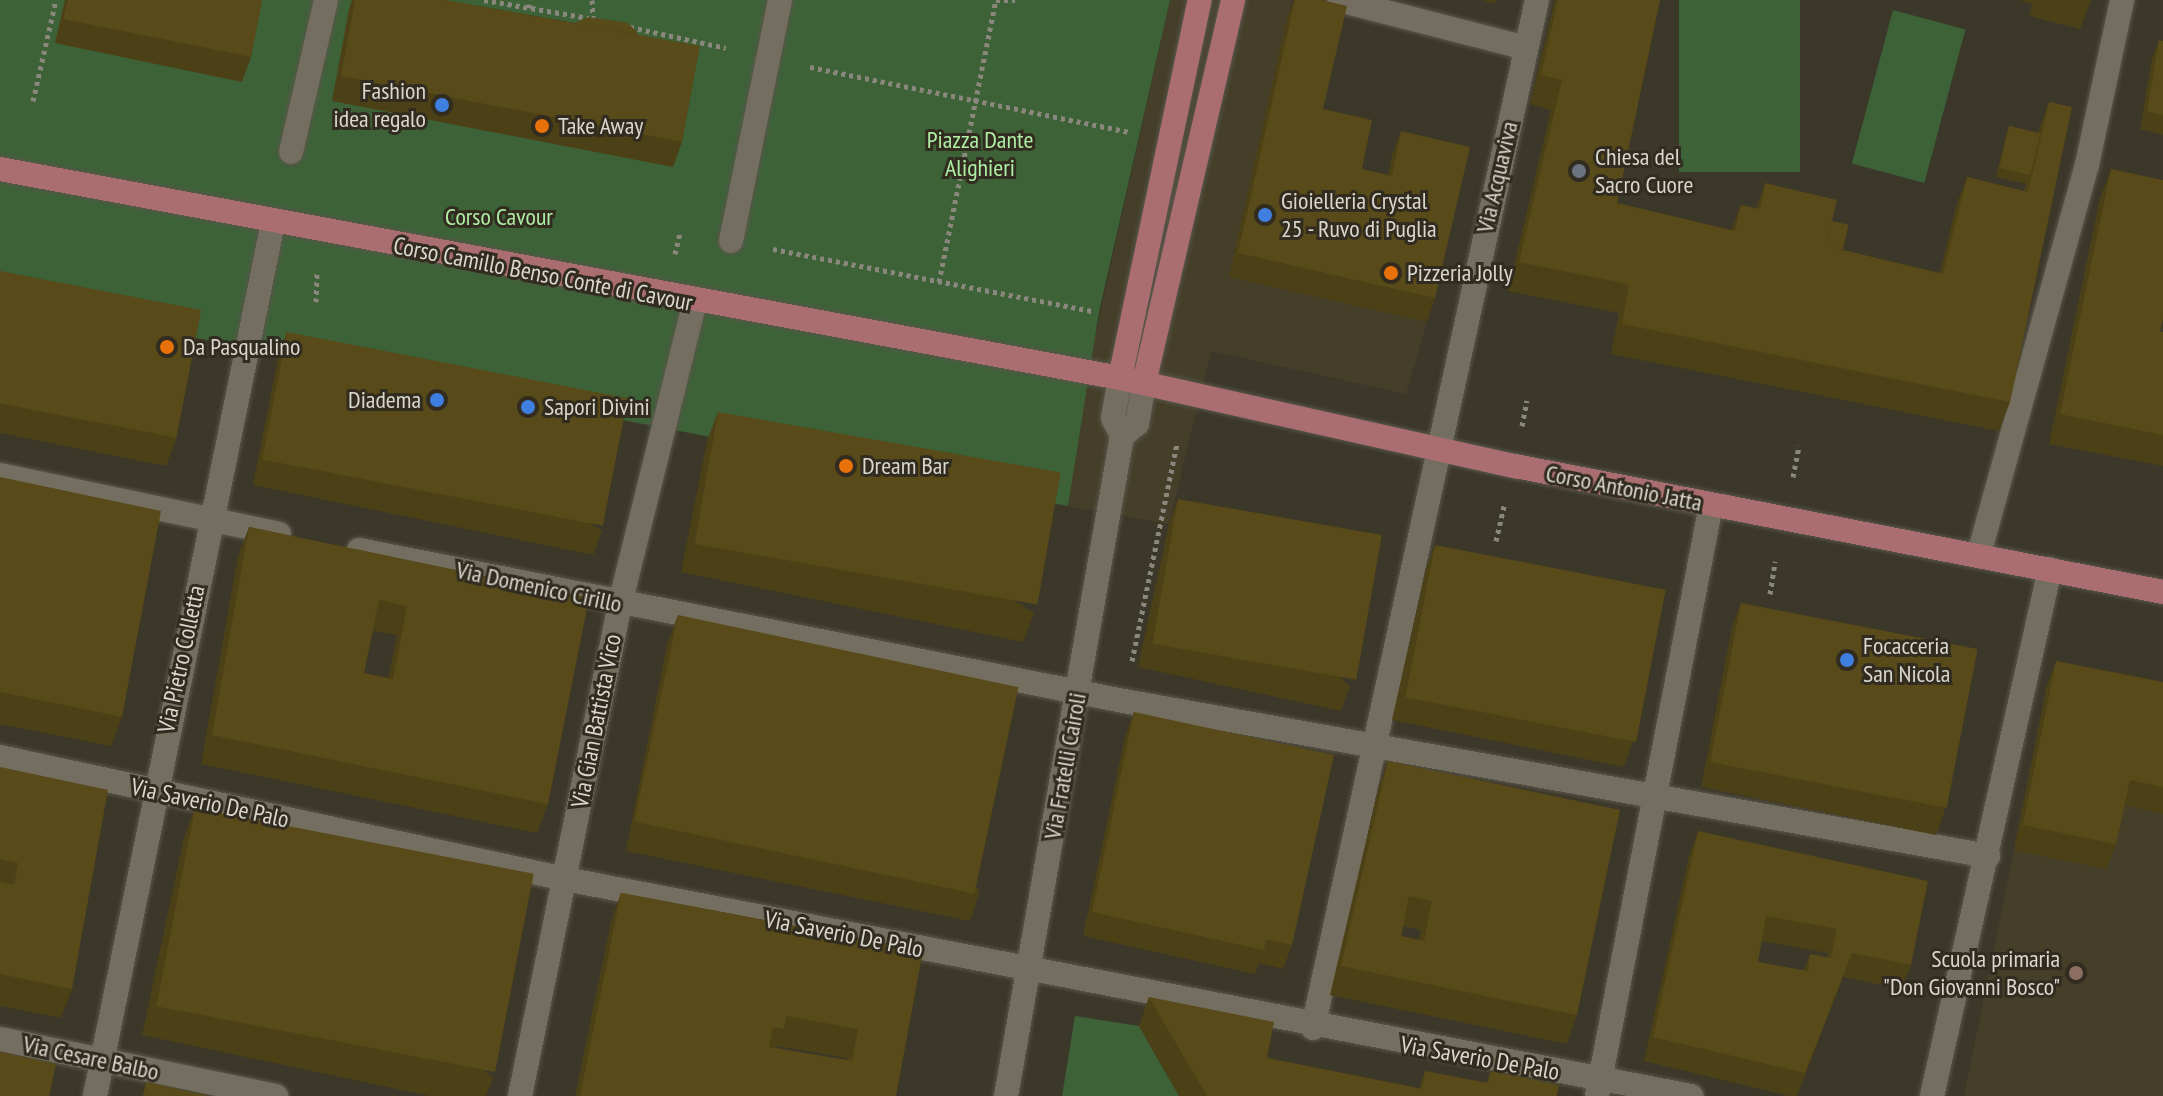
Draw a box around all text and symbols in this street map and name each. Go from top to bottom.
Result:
place label: Fashion idea regalo [334,77,426,133]
marker: Fashion idea regalo [433,96,451,114]
place label: Take Away [558,112,644,140]
marker: Take Away [533,117,551,135]
street label: Via Acquaviva [1470,118,1524,236]
park label: Piazza Dante Alighieri [927,126,1033,182]
place label: Chiesa del Sacro Cuore [1595,143,1693,199]
marker: Chiesa del Sacro Cuore [1570,162,1588,180]
place label: Gioielleria Crystal 25 - Ruvo di Puglia [1281,187,1439,243]
park label: Corso Cavour [445,203,553,231]
marker: Gioielleria Crystal 25 - Ruvo di Puglia [1256,206,1274,224]
street label: Corso Camillo Benso Conte di Cavour [391,231,695,317]
place label: Pizzeria Jolly [1407,259,1513,287]
marker: Pizzeria Jolly [1382,264,1400,282]
place label: Da Pasqualino [183,333,300,361]
marker: Da Pasqualino [158,338,176,356]
place label: Diadema [348,386,421,414]
marker: Diadema [428,391,446,409]
place label: Sapori Divini [544,393,650,421]
marker: Sapori Divini [519,398,537,416]
place label: Dream Bar [862,452,949,480]
marker: Dream Bar [837,457,855,475]
street label: Corso Antonio Jatta [1543,459,1705,517]
street label: Via Domenico Cirillo [454,555,624,619]
street label: Via Pietro Colletta [151,583,211,735]
street label: Via Gian Battista Vico [565,631,627,811]
place label: Focacceria San Nicola [1863,632,1950,688]
marker: Focacceria San Nicola [1838,651,1856,669]
street label: Via Fratelli Cairoli [1038,691,1092,841]
street label: Via Saverio De Palo [128,772,292,834]
street label: Via Saverio De Palo [762,905,926,963]
place label: Scuola primaria "Don Giovanni Bosco" [1883,945,2060,1001]
marker: Scuola primaria "Don Giovanni Bosco" [2067,964,2085,982]
street label: Via Cesare Balbo [21,1030,161,1086]
street label: Via Saverio De Palo [1398,1030,1562,1086]

